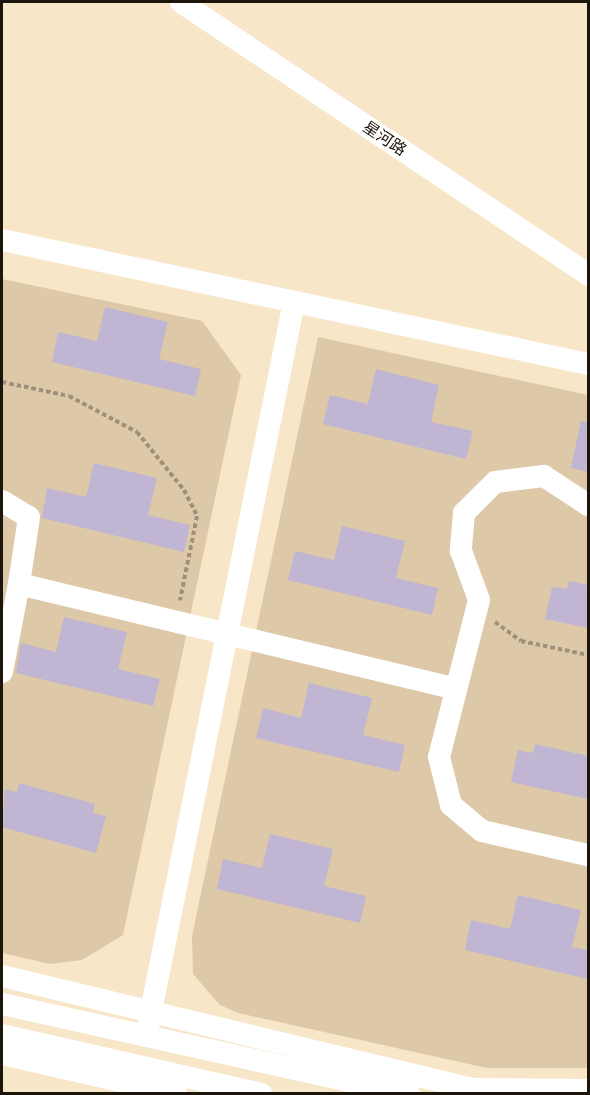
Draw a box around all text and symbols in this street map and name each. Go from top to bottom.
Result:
street label: 星河路 [360,117,410,159]

